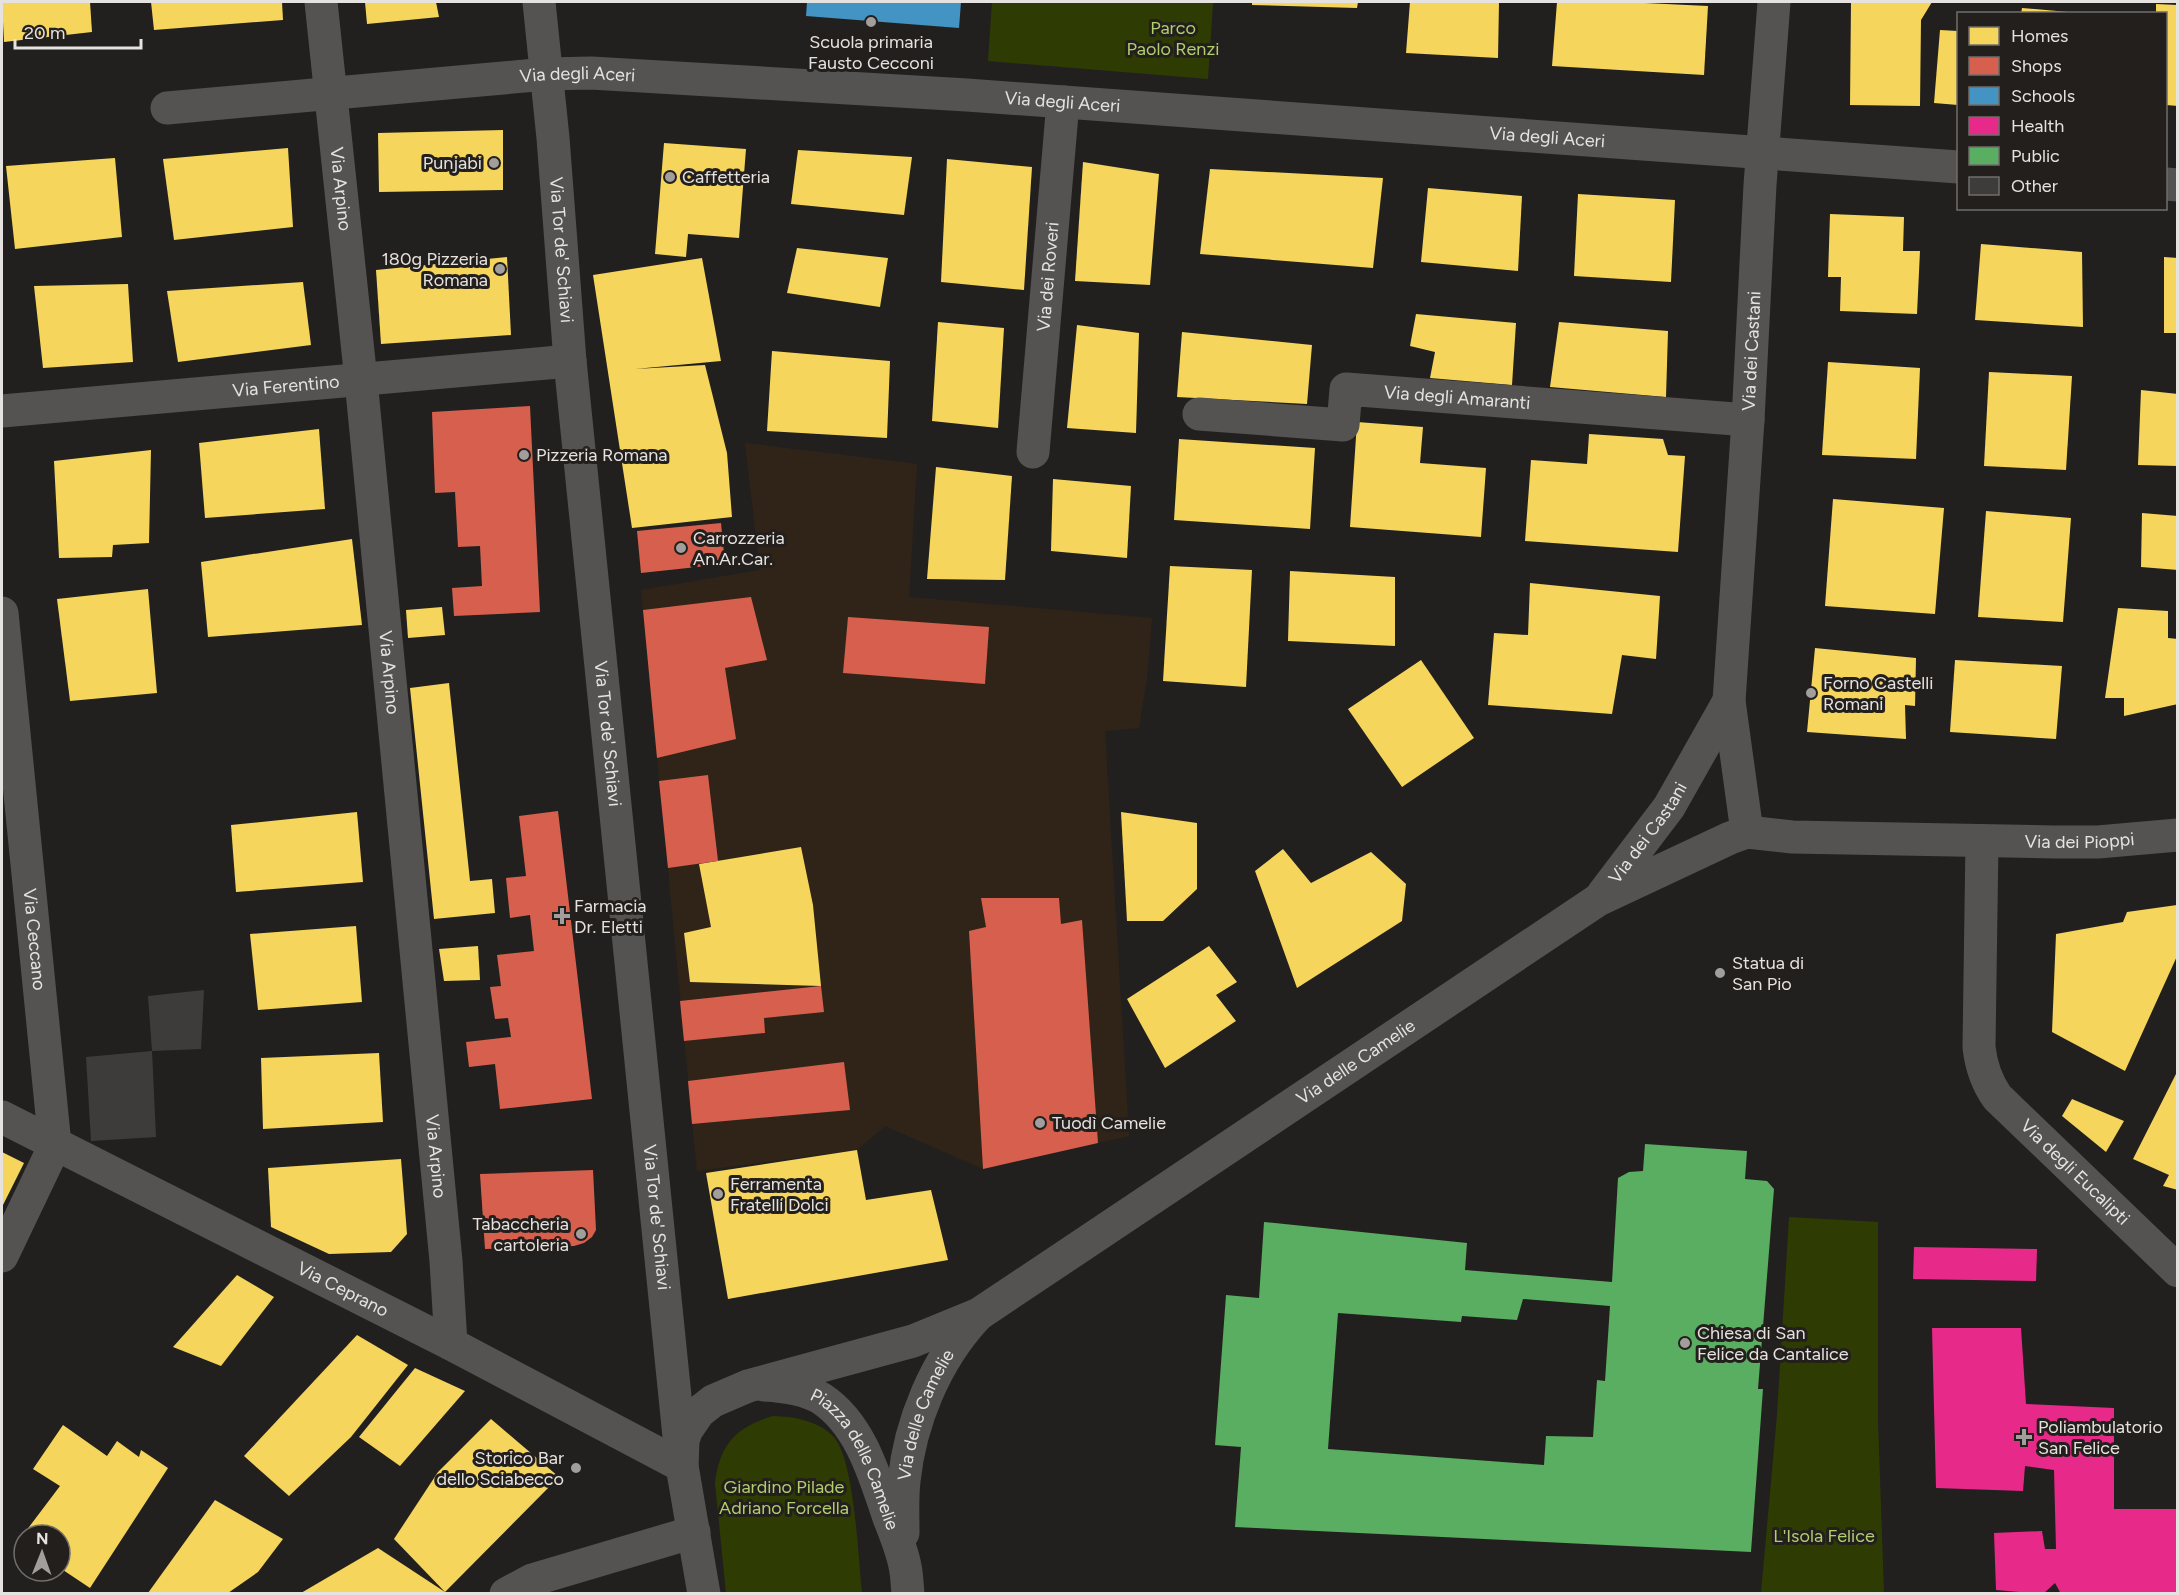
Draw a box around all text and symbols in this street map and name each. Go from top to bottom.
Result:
scale bar [15,12,141,50]
legend [1957,12,2167,210]
marker: Scuola primaria Fausto Cecconi [864,15,878,29]
park label: Parco Paolo Renzi [1127,17,1219,60]
text: 20 m [24,22,65,44]
text: Homes [2011,25,2069,47]
place label: Scuola primaria Fausto Cecconi [808,31,934,74]
text: Shops [2011,55,2062,77]
street label: Via degli Aceri [519,62,636,87]
text: Schools [2011,85,2075,107]
street label: Via degli Aceri [1004,87,1121,117]
text: Health [2011,115,2064,137]
street label: Via degli Aceri [1489,122,1606,152]
text: Public [2011,145,2060,167]
street label: Via Arpino [325,146,356,232]
place label: Punjabi [423,152,482,174]
marker: Punjabi [487,156,501,170]
place label: Caffetteria [682,166,770,188]
marker: Caffetteria [663,170,677,184]
text: Other [2011,175,2058,197]
street label: Via Tor de' Schiavi [545,176,578,324]
street label: Via dei Roveri [1032,221,1064,332]
place label: 180g Pizzeria Romana [381,248,488,291]
marker: 180g Pizzeria Romana [493,262,507,276]
street label: Via dei Castani [1737,290,1766,411]
street label: Via Ferentino [232,370,340,402]
street label: Via degli Amaranti [1383,381,1531,414]
place label: Pizzeria Romana [536,444,667,466]
marker: Pizzeria Romana [517,448,531,462]
place label: Carrozzeria An.Ar.Car. [693,527,785,570]
marker: Carrozzeria An.Ar.Car. [674,541,688,555]
street label: Via Arpino [374,630,404,715]
street label: Via Tor de' Schiavi [589,660,626,808]
place label: Forno Castelli Romani [1823,672,1933,715]
marker: Forno Castelli Romani [1804,686,1818,700]
street label: Via dei Castani [1604,778,1692,888]
street label: Via dei Pioppi [2024,828,2135,853]
street label: Via Ceccano [18,887,51,991]
place label: Farmacia Dr. Eletti [574,895,647,938]
marker: Farmacia Dr. Eletti [555,909,569,923]
place label: Statua di San Pio [1732,952,1804,995]
marker: Statua di San Pio [1713,966,1727,980]
street label: Via delle Camelie [1292,1014,1420,1109]
place label: Tuodì Camelie [1052,1112,1166,1134]
street label: Via Arpino [421,1113,451,1199]
street label: Via degli Eucalipti [2016,1114,2134,1230]
marker: Tuodì Camelie [1033,1116,1047,1130]
street label: Via Tor de' Schiavi [638,1143,675,1291]
place label: Ferramenta Fratelli Dolci [730,1173,829,1216]
marker: Ferramenta Fratelli Dolci [711,1187,725,1201]
place label: Tabaccheria cartoleria [472,1213,569,1256]
marker: Tabaccheria cartoleria [574,1227,588,1241]
street label: Via Ceprano [294,1257,392,1322]
place label: Chiesa di San Felice da Cantalice [1697,1322,1849,1365]
marker: Chiesa di San Felice da Cantalice [1678,1336,1692,1350]
street label: Via delle Camelie [893,1345,959,1482]
street label: Piazza delle Camelie [807,1384,904,1533]
place label: Poliambulatorio San Felice [2038,1416,2163,1459]
marker: Poliambulatorio San Felice [2015,1428,2033,1446]
place label: Storico Bar dello Sciabecco [436,1447,564,1490]
marker: Storico Bar dello Sciabecco [569,1461,583,1475]
park label: Giardino Pilade Adriano Forcella [719,1476,849,1519]
north arrow [12,1523,72,1583]
park label: L'Isola Felice [1773,1525,1875,1547]
text: N [36,1529,49,1548]

